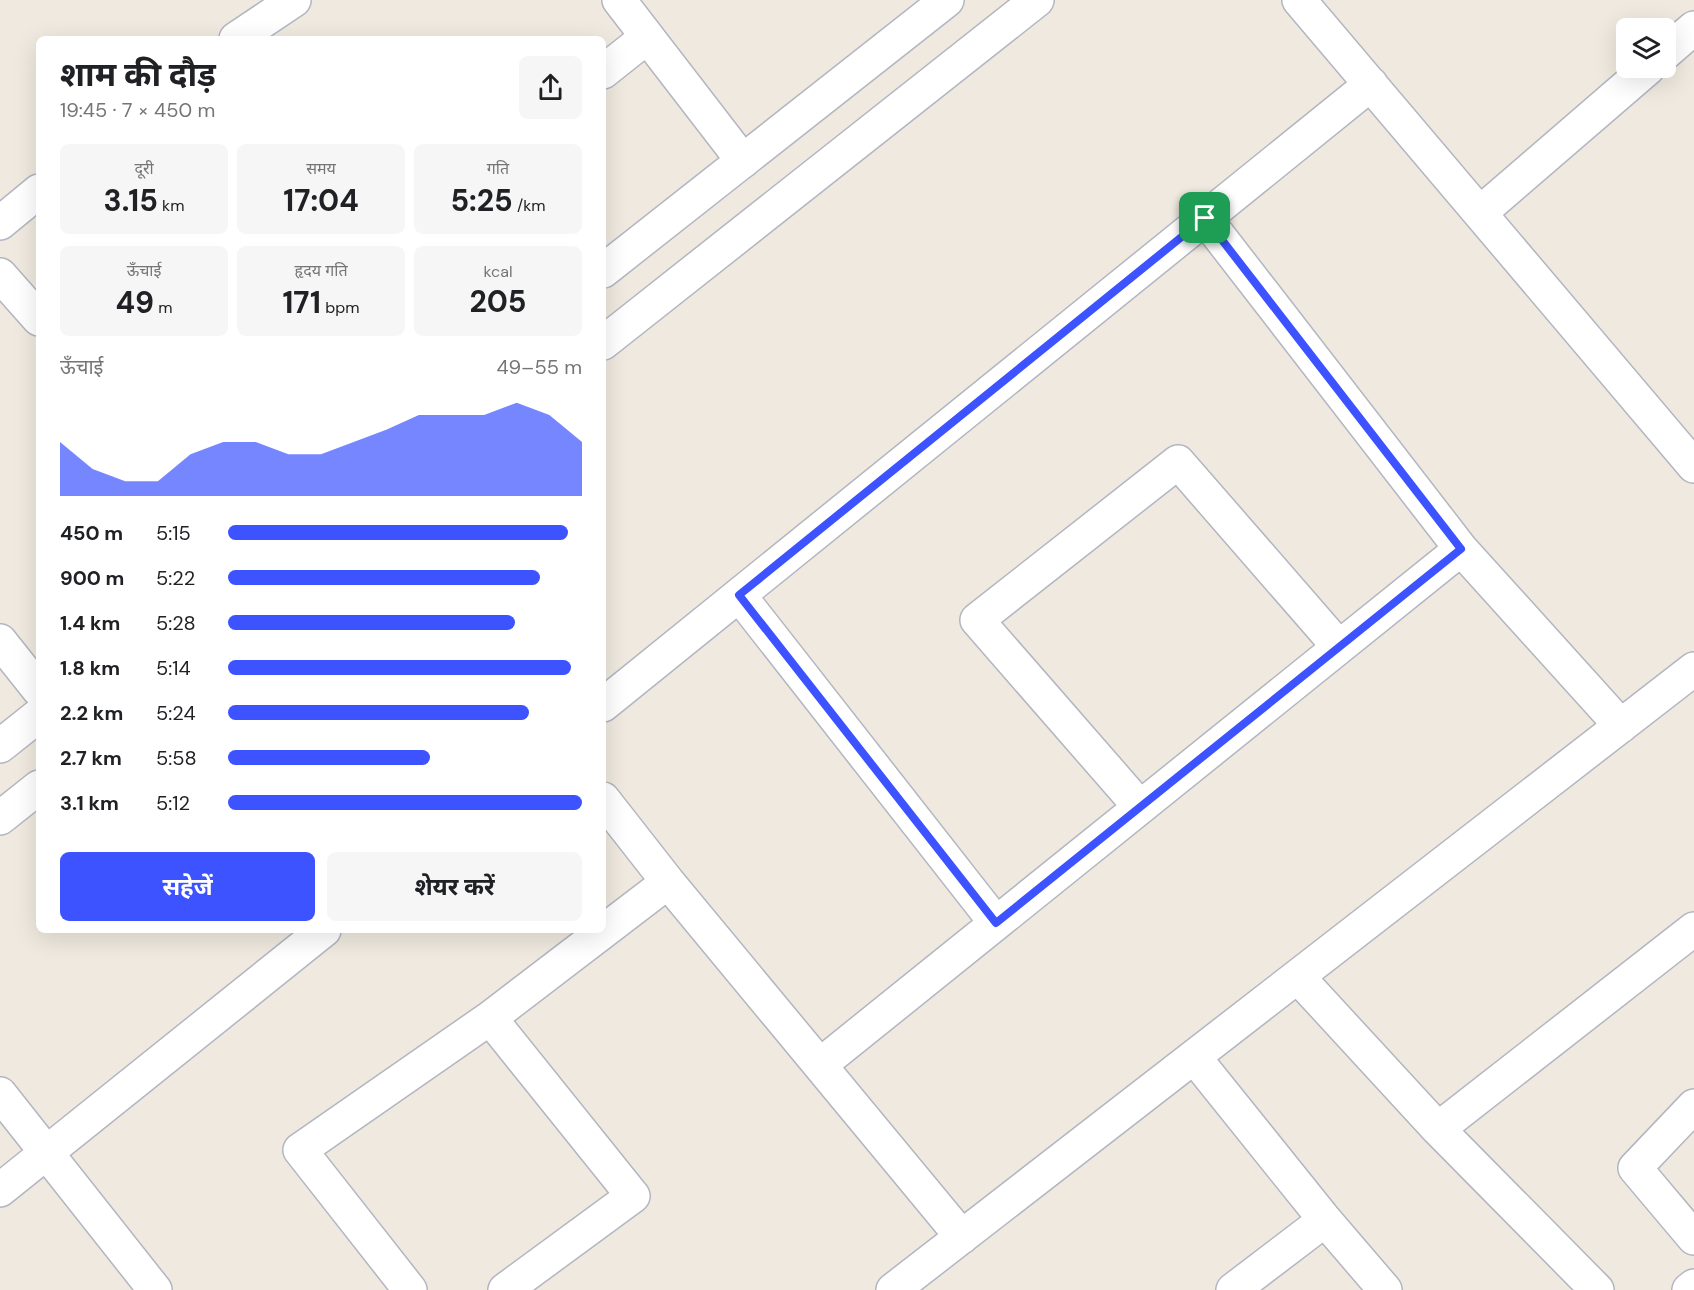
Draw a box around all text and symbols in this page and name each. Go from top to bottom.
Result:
map controls [1616,18,1676,78]
button: layers [1616,18,1676,78]
text: शाम की दौड़ [60,53,216,96]
button: share [519,56,582,119]
text: 19:45 · 7 × 450 m [60,97,215,123]
text: दूरी [134,158,154,179]
text: समय [306,158,336,179]
text: गति [487,158,509,179]
text: 3.15 [104,181,158,220]
text: 17:04 [283,181,359,220]
text: 5:25 [450,181,513,220]
pin [1179,192,1230,243]
text: km [158,195,184,216]
text: /km [513,195,546,216]
icon: arrive [1188,201,1221,234]
text: ऊँचाई [127,260,161,281]
text: हृदय गति [294,260,348,281]
text: kcal [484,261,512,282]
text: 205 [470,282,526,321]
text: 49 [115,283,154,322]
text: 171 [282,283,321,322]
text: m [154,297,173,318]
text: bpm [321,297,360,318]
text: ऊँचाई [60,354,103,380]
text: 49–55 m [496,354,582,380]
text: 450 m [60,520,123,546]
text: 5:15 [156,520,191,546]
text: 900 m [60,565,124,591]
text: 5:22 [156,565,195,591]
text: 1.4 km [60,610,120,636]
text: 5:28 [156,610,196,636]
text: 1.8 km [60,655,120,681]
text: 5:14 [156,655,191,681]
text: 2.2 km [60,700,123,726]
text: 5:24 [156,700,196,726]
text: 2.7 km [60,745,122,771]
text: 5:58 [156,745,197,771]
text: 3.1 km [60,790,119,816]
text: 5:12 [156,790,190,816]
button: सहेजें [60,852,315,921]
button: शेयर करें [327,852,582,921]

